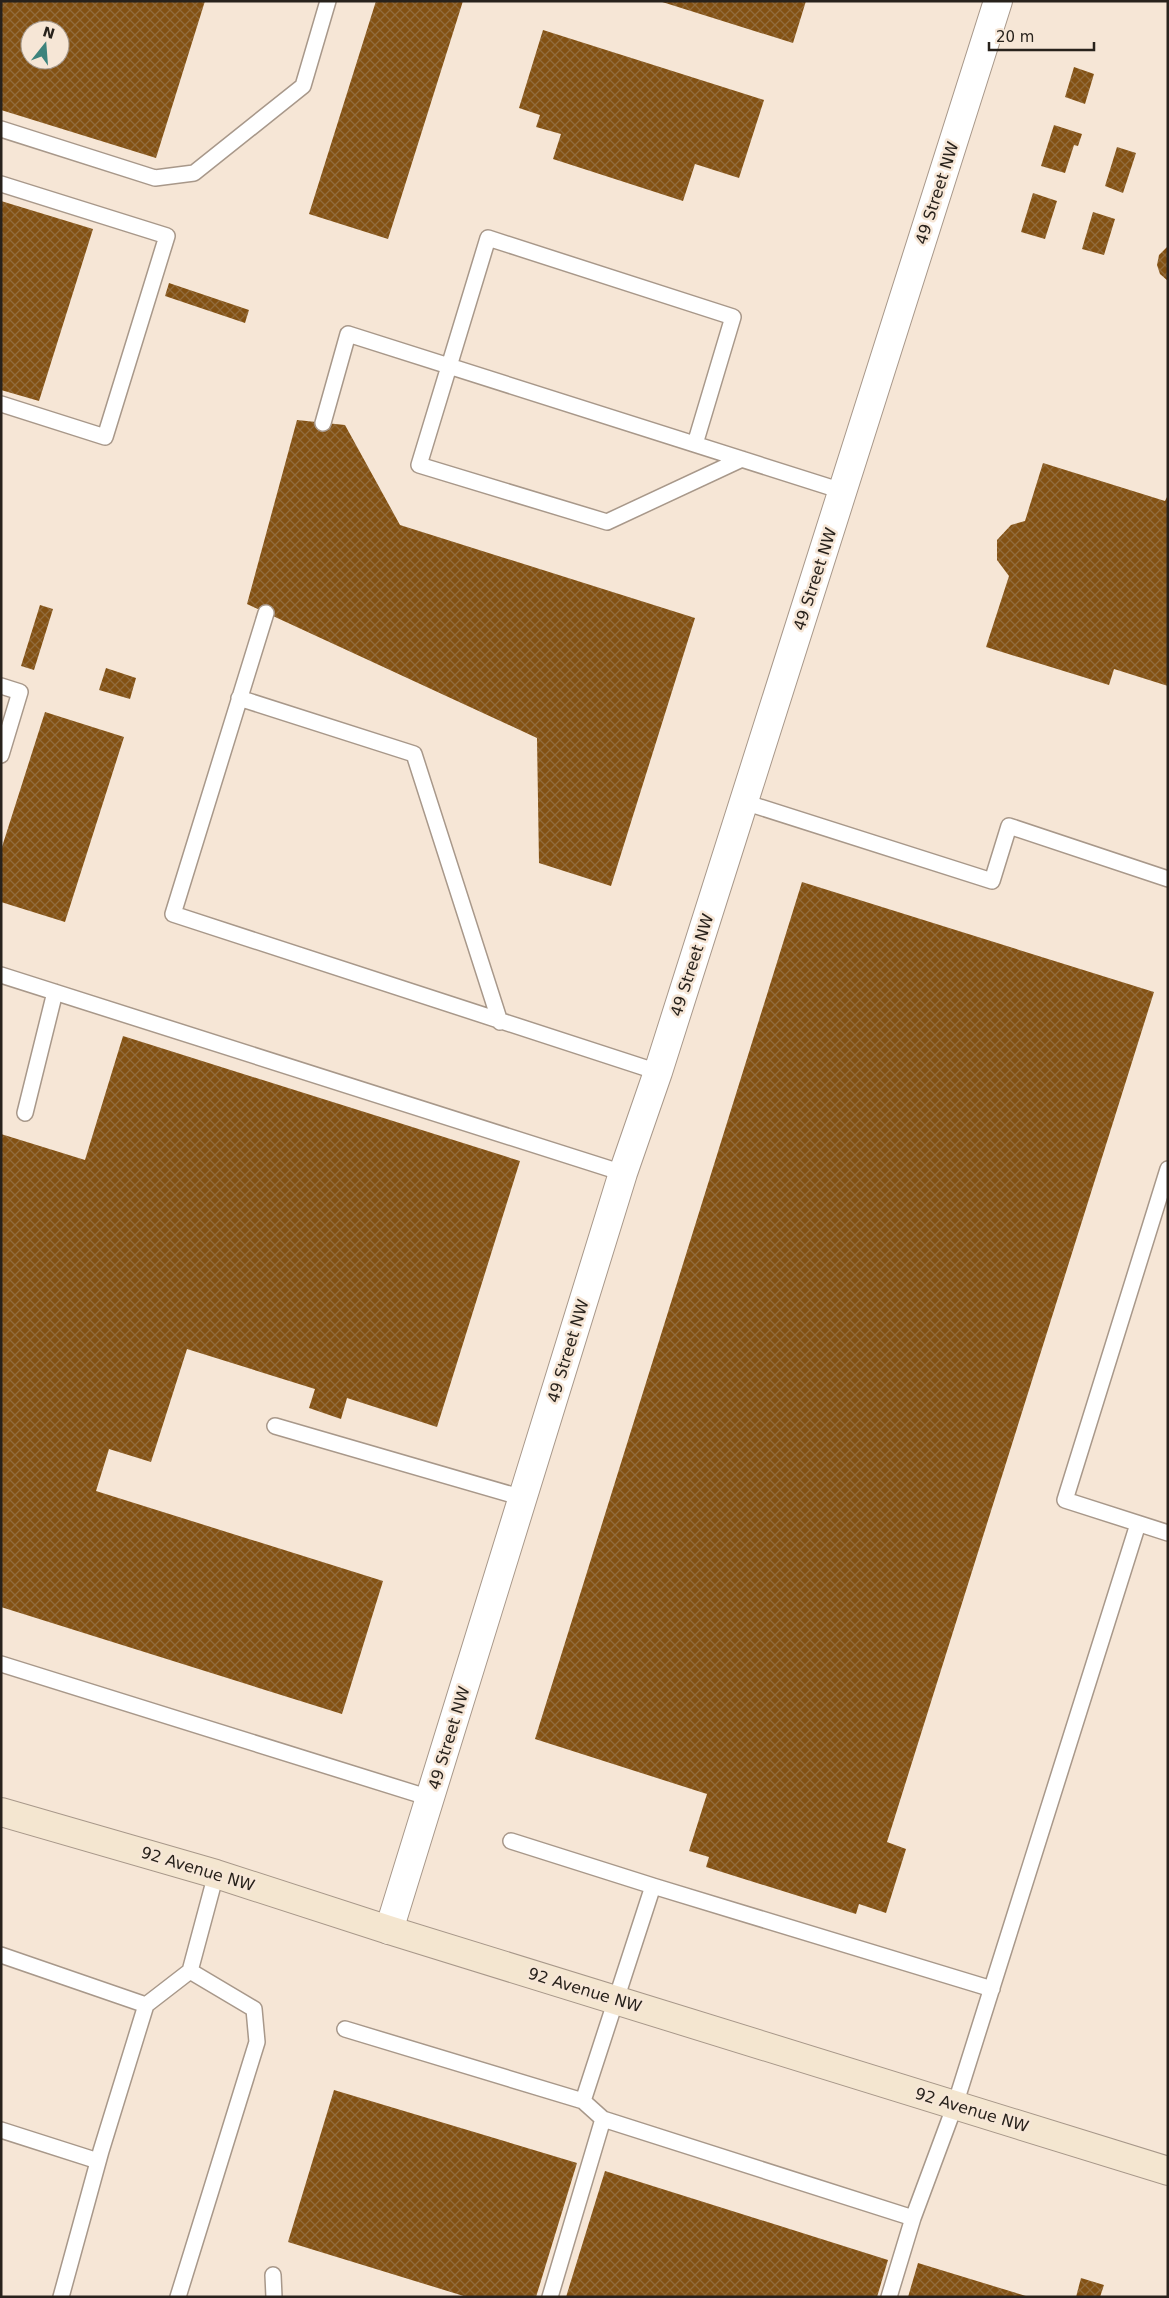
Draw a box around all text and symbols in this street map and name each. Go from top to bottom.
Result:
north arrow [20,20,70,70]
scale bar [989,20,1094,52]
text: N [41,23,57,42]
text: 20 m [996,28,1034,46]
street label: 49 Street NW [911,139,963,247]
street label: 49 Street NW [789,525,841,633]
street label: 49 Street NW [666,911,718,1019]
street label: 49 Street NW [543,1297,593,1405]
street label: 49 Street NW [424,1684,474,1792]
street label: 92 Avenue NW [139,1843,257,1895]
street label: 92 Avenue NW [526,1964,644,2016]
street label: 92 Avenue NW [913,2084,1031,2136]

